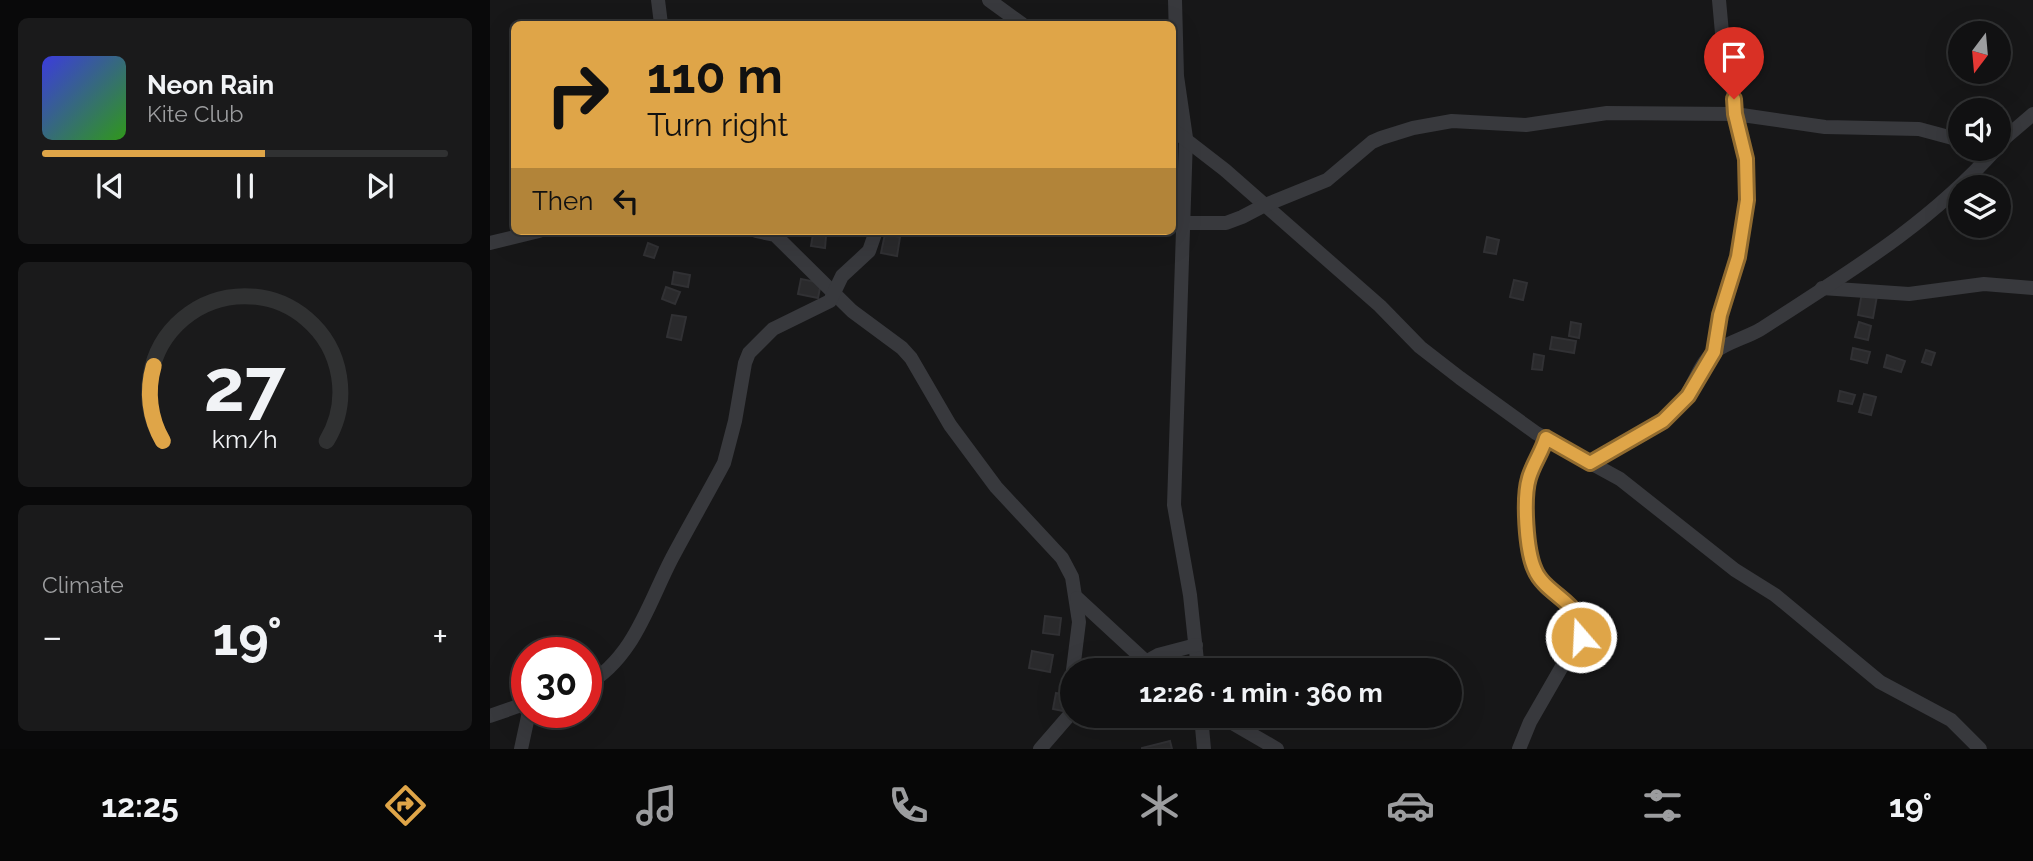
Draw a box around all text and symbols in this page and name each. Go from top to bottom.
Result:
north arrow [1948,21,2011,84]
map controls [1948,21,2011,238]
pin [1704,27,1764,99]
icon: arrive [1715,38,1753,76]
text: 110 m [647,47,783,104]
icon: right [532,49,623,140]
text: Neon Rain [147,70,274,100]
button: sound [1948,98,2011,161]
text: Kite Club [147,100,244,127]
text: Turn right [647,106,788,143]
icon: previous [91,167,129,205]
icon: pause [226,167,264,205]
icon: next [361,167,399,205]
button: layers [1948,175,2011,238]
icon: left [607,182,645,220]
text: Then [532,186,593,216]
text: 27 [204,343,286,428]
text: km/h [212,423,278,453]
text: Climate [42,571,124,598]
position arrow [1544,600,1618,674]
text: 19° [213,606,282,667]
text: − [42,614,62,659]
text: + [432,614,448,659]
speed limit sign: 30 [511,637,602,728]
text: 12:26 · 1 min · 360 m [1139,678,1383,708]
icon: directions [381,781,430,830]
icon: music [632,781,681,830]
icon: phone [884,781,933,830]
icon: climate [1135,781,1184,830]
icon: car [1386,781,1435,830]
icon: filters [1638,781,1687,830]
text: 12:25 [101,787,179,824]
text: 19° [1889,787,1932,824]

